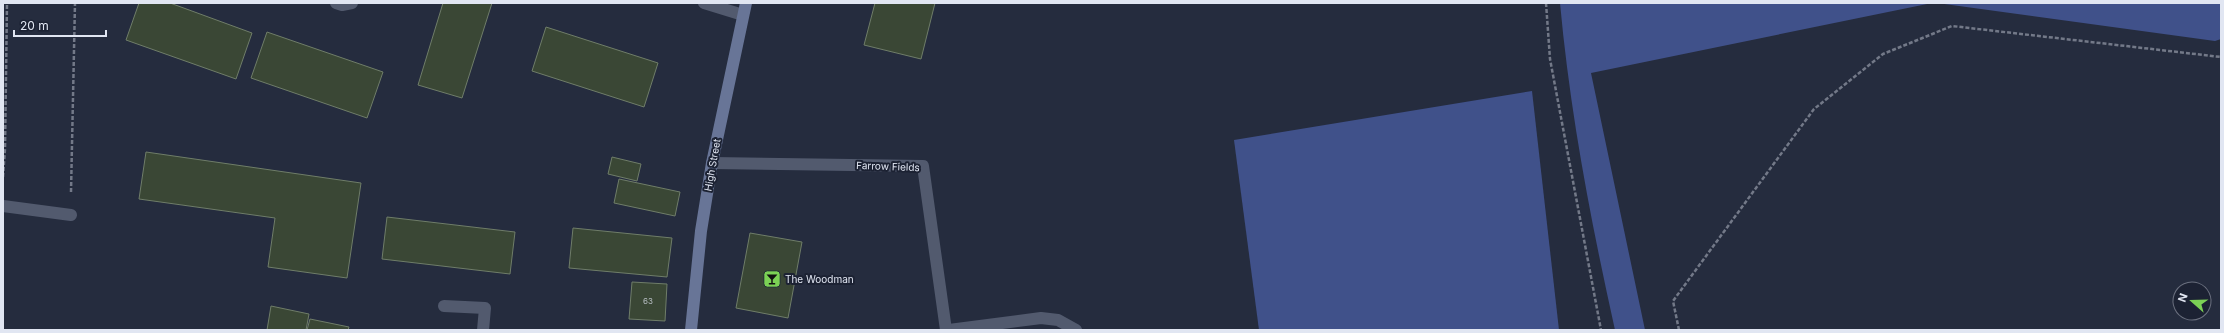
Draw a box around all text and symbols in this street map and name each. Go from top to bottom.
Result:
scale bar [14,12,106,38]
text: 20 m [20,18,49,33]
street label: High Street [701,137,723,192]
street label: Farrow Fields [856,159,920,173]
bar icon: The Woodman [762,269,782,289]
place label: The Woodman [785,273,854,285]
north arrow [2172,281,2212,321]
text: N [2175,291,2191,304]
house number: 63 [643,296,653,306]

